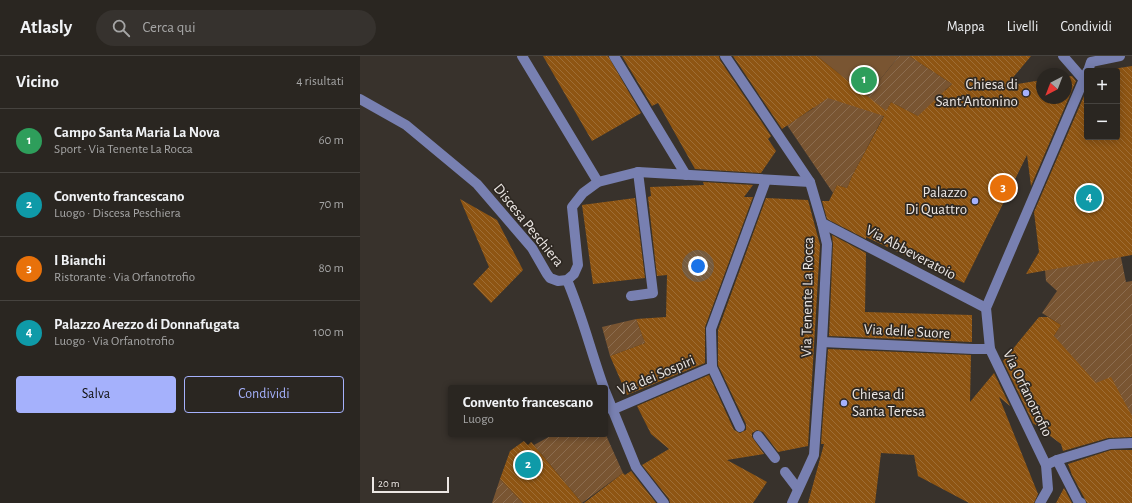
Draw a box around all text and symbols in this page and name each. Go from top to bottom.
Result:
search box [96,10,376,46]
icon: search [110,17,132,39]
text: Atlasly [20,18,72,37]
text: Cerca qui [142,20,196,35]
text: Mappa [947,20,985,34]
text: Livelli [1007,20,1038,34]
text: Condividi [1060,20,1112,34]
pin: 1 [851,65,877,95]
north arrow [1036,68,1072,104]
map controls [1084,68,1120,140]
button: + [1084,68,1120,104]
text: Vicino [16,73,59,90]
text: 4 risultati [296,75,344,88]
place label: Chiesa di Sant'Antonino [935,77,1018,109]
marker: Chiesa di Sant'Antonino [1021,88,1031,98]
button: − [1084,104,1120,140]
text: Campo Santa Maria La Nova [54,125,220,140]
text: 1 [27,134,31,147]
text: 60 m [318,134,344,147]
text: Sport · Via Tenente La Rocca [54,143,193,156]
pin: 3 [990,173,1016,203]
street label: Discesa Peschiera [491,181,567,270]
pin: 4 [1076,183,1102,213]
place label: Palazzo Di Quattro [905,185,967,217]
text: Convento francescano [54,189,184,204]
marker: Palazzo Di Quattro [970,196,980,206]
text: 2 [26,198,32,211]
text: 70 m [319,198,344,211]
text: Luogo · Discesa Peschiera [54,207,181,220]
street label: Via Abbeveratoio [863,222,958,283]
street label: Via Tenente La Rocca [799,237,816,357]
text: I Bianchi [54,253,106,268]
your location [688,256,708,276]
text: 3 [26,262,32,275]
text: 80 m [318,262,344,275]
text: Ristorante · Via Orfanotrofio [54,271,195,284]
text: Palazzo Arezzo di Donnafugata [54,317,240,332]
street label: Via delle Suore [863,322,951,341]
text: 4 [26,326,32,339]
text: 100 m [313,326,344,339]
text: Luogo · Via Orfanotrofio [54,335,174,348]
street label: Via Orfanotrofio [1000,347,1055,439]
street label: Via dei Sospiri [616,353,697,398]
button: Salva [16,376,176,413]
button: Condividi [184,376,344,413]
popup [448,385,608,437]
place label: Chiesa di Santa Teresa [852,387,925,419]
text: Convento francescano [463,395,593,410]
marker: Chiesa di Santa Teresa [839,398,849,408]
text: Luogo [463,413,494,426]
pin: 2 [515,450,541,480]
scale bar [372,475,449,494]
text: 20 m [378,478,399,489]

